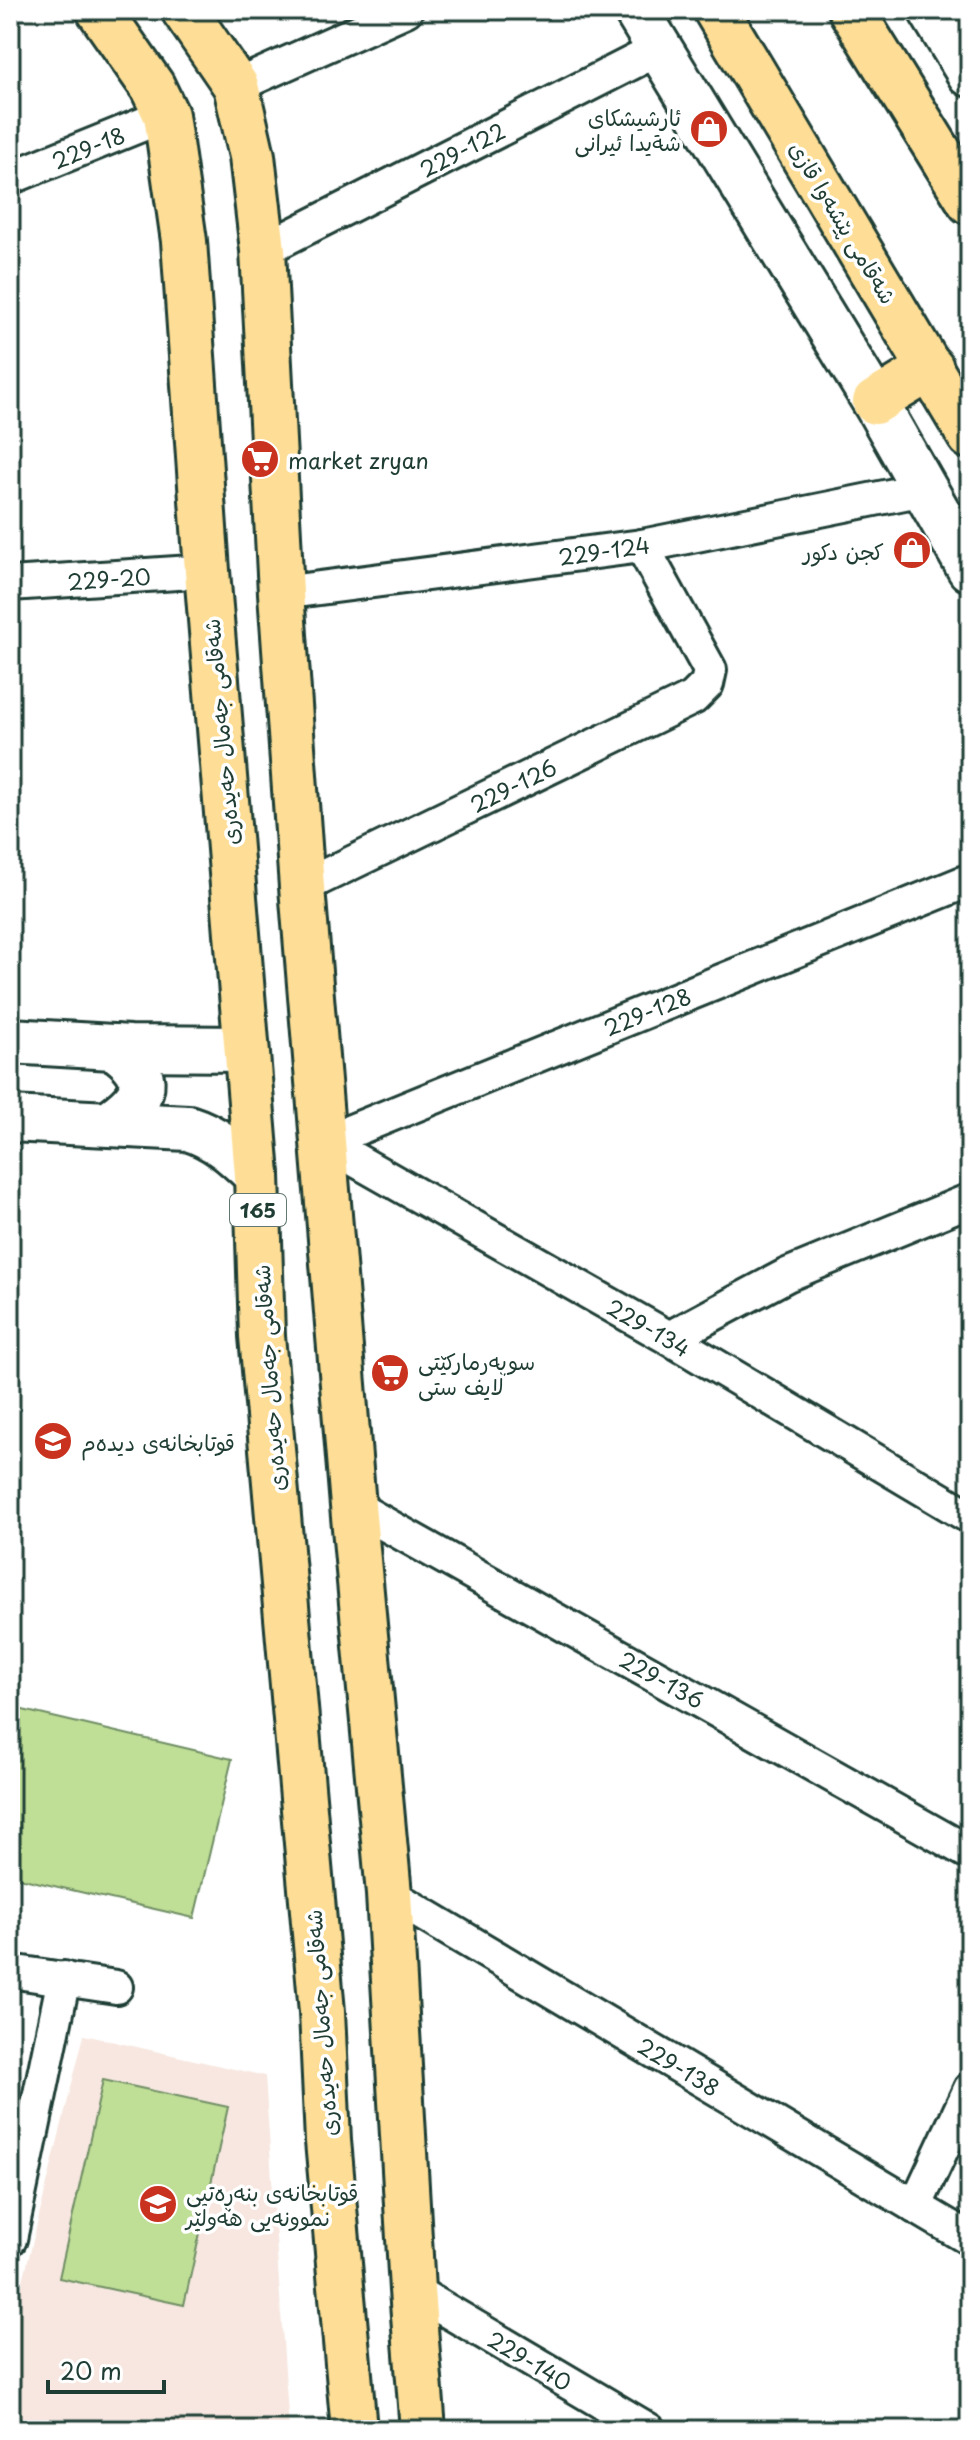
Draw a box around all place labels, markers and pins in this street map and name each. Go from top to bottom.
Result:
place label: ئارشيشكاى شةيدا ئيرانى [574,100,681,158]
shop icon: ئارشيشكاى شةيدا ئيرانى [688,108,730,150]
supermarket icon: market zryan [239,438,281,480]
place label: market zryan [288,443,429,476]
shop icon: كجن دكور [891,529,933,571]
place label: كجن دكور [801,534,884,567]
place label: سوپەرمارکێتی لایف ستی [418,1344,535,1402]
supermarket icon: سوپەرمارکێتی لایف ستی [369,1352,411,1394]
school or university icon: قوتابخانەی دیدەم [32,1420,74,1462]
place label: قوتابخانەی دیدەم [81,1425,235,1461]
place label: قوتابخانەی بنەڕەتیی نموونەیی هەولێر [184,2175,358,2233]
school or university icon: قوتابخانەی بنەڕەتیی نموونەیی هەولێر [137,2183,179,2225]

